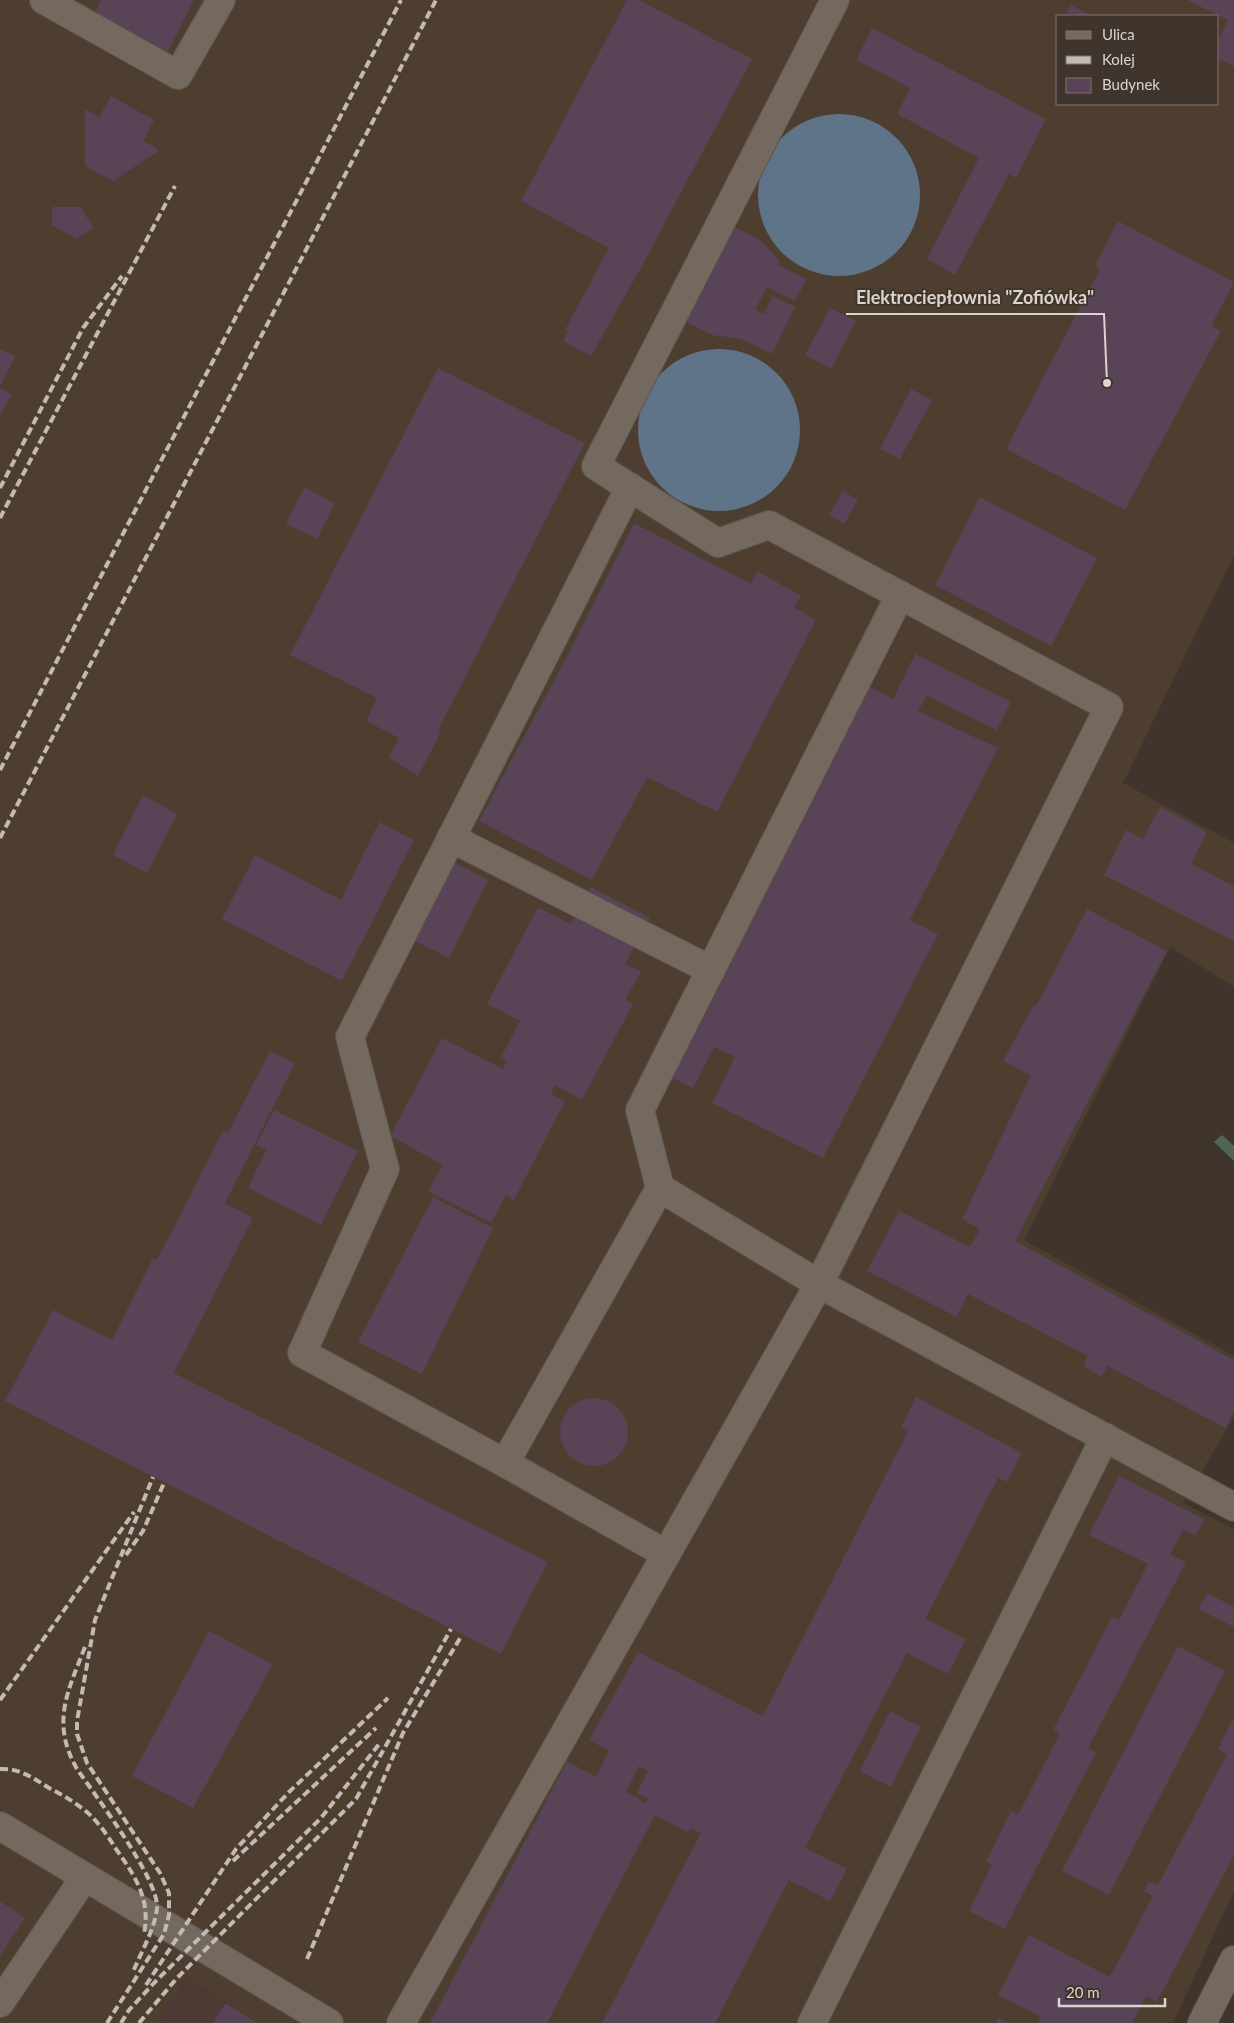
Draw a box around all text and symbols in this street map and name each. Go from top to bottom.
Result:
legend [1056,15,1219,105]
text: Ulica [1102,25,1135,43]
text: Kolej [1102,50,1135,68]
text: Budynek [1102,75,1160,93]
callout: Elektrociepłownia "Zofiówka" [846,281,1104,314]
text: Elektrociepłownia "Zofiówka" [856,286,1094,308]
scale bar [1059,1976,1165,2008]
text: 20 m [1066,1983,1100,2001]

